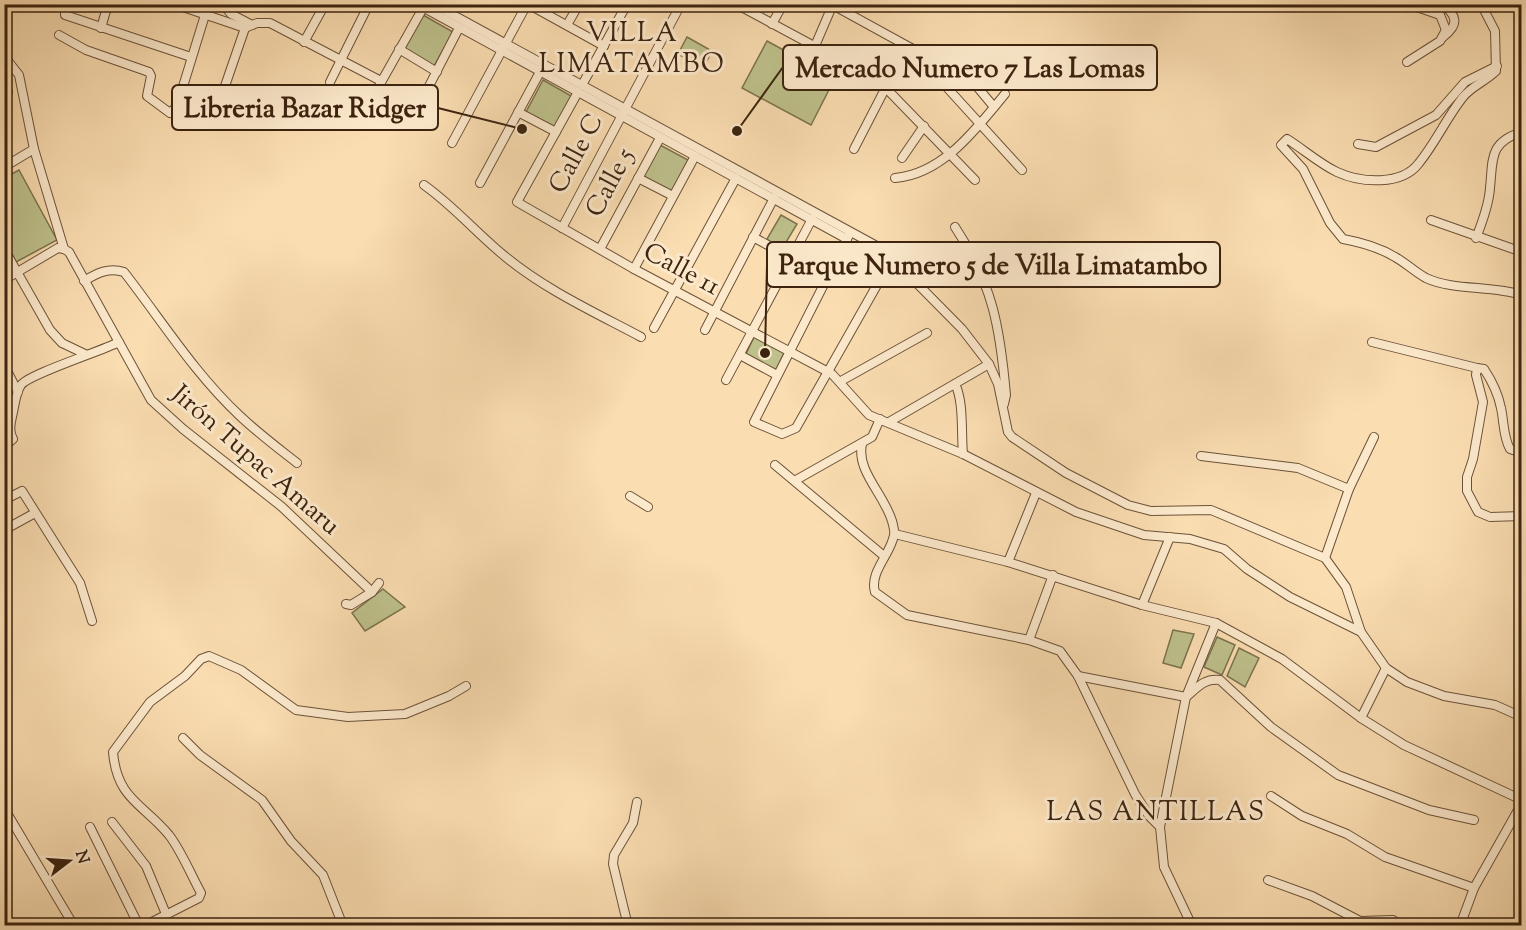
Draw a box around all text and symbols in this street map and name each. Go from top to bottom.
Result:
district label: VILLA LIMATAMBO [539,15,725,85]
callout: Mercado Numero 7 Las Lomas [783,45,1157,90]
text: Mercado Numero 7 Las Lomas [795,51,1145,90]
callout: Libreria Bazar Ridger [172,85,438,130]
text: Libreria Bazar Ridger [184,91,427,130]
street label: Calle C [541,108,613,200]
street label: Calle 5 [577,142,645,224]
street label: Calle 11 [636,234,726,306]
callout: Parque Numero 5 de Villa Limatambo [767,242,1220,287]
text: Parque Numero 5 de Villa Limatambo [778,248,1208,287]
street label: Jirón Tupac Amaru [161,376,348,545]
district label: LAS ANTILLAS [1046,794,1266,833]
north arrow [39,831,99,891]
text: N [68,848,94,867]

